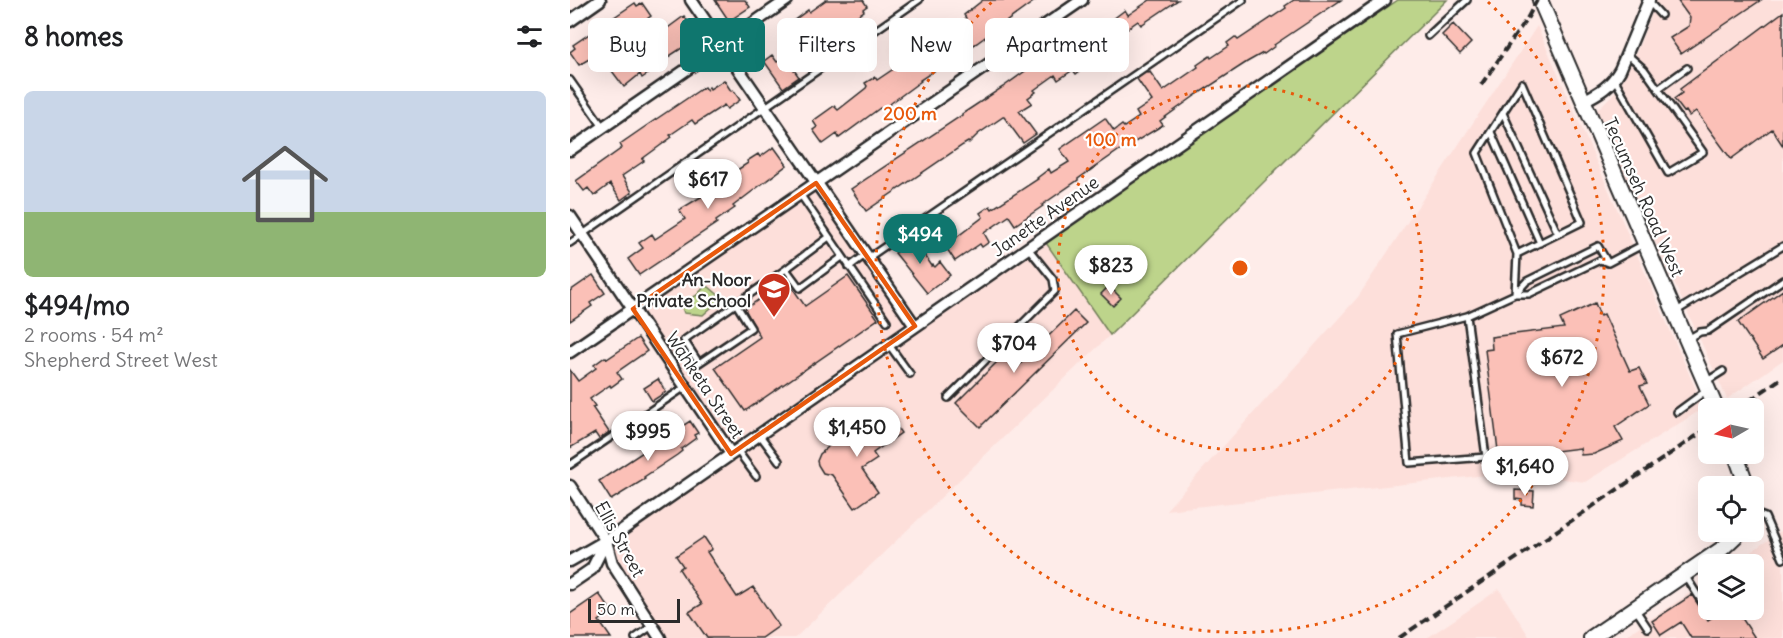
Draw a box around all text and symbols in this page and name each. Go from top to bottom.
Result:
chip: Buy [588,18,668,72]
chip: Rent [680,18,765,72]
chip: Filters [777,18,877,72]
chip: New [889,18,973,72]
chip: Apartment [985,18,1129,72]
text: 8 homes [24,20,123,53]
icon: filters [513,20,546,53]
text: 200 m [883,102,937,125]
street label: Tecumseh Road West [1599,114,1689,280]
text: 100 m [1086,128,1137,151]
icon: home [231,130,339,238]
pin: $617 [672,159,744,210]
text: $617 [688,166,728,191]
street label: Janette Avenue [987,171,1103,261]
pin: $494 [884,214,956,265]
text: $494 [897,221,943,246]
pin: $823 [1075,245,1147,296]
text: $823 [1089,252,1133,277]
centre of rings [1230,258,1250,278]
place label: An-Noor Private School [636,268,752,312]
school or university icon: An-Noor Private School [756,271,792,318]
text: $494/mo [24,289,130,322]
text: 2 rooms · 54 m² [24,322,164,347]
pin: $704 [978,323,1050,374]
street label: Wahketa Street [661,327,749,443]
text: $704 [991,330,1037,355]
pin: $672 [1526,337,1598,388]
text: $672 [1540,344,1584,369]
text: Shepherd Street West [24,347,218,372]
north arrow [1698,398,1764,464]
map controls [1698,398,1764,620]
pin: $1,450 [808,407,906,458]
pin: $995 [612,411,684,462]
text: $1,450 [828,414,886,439]
text: $995 [625,418,671,443]
pin: $1,640 [1476,446,1574,497]
text: $1,640 [1495,453,1555,478]
button: locate [1698,476,1764,542]
street label: Ellis Street [590,497,650,581]
button: layers [1698,554,1764,620]
scale bar [588,596,680,624]
text: 50 m [597,599,635,619]

